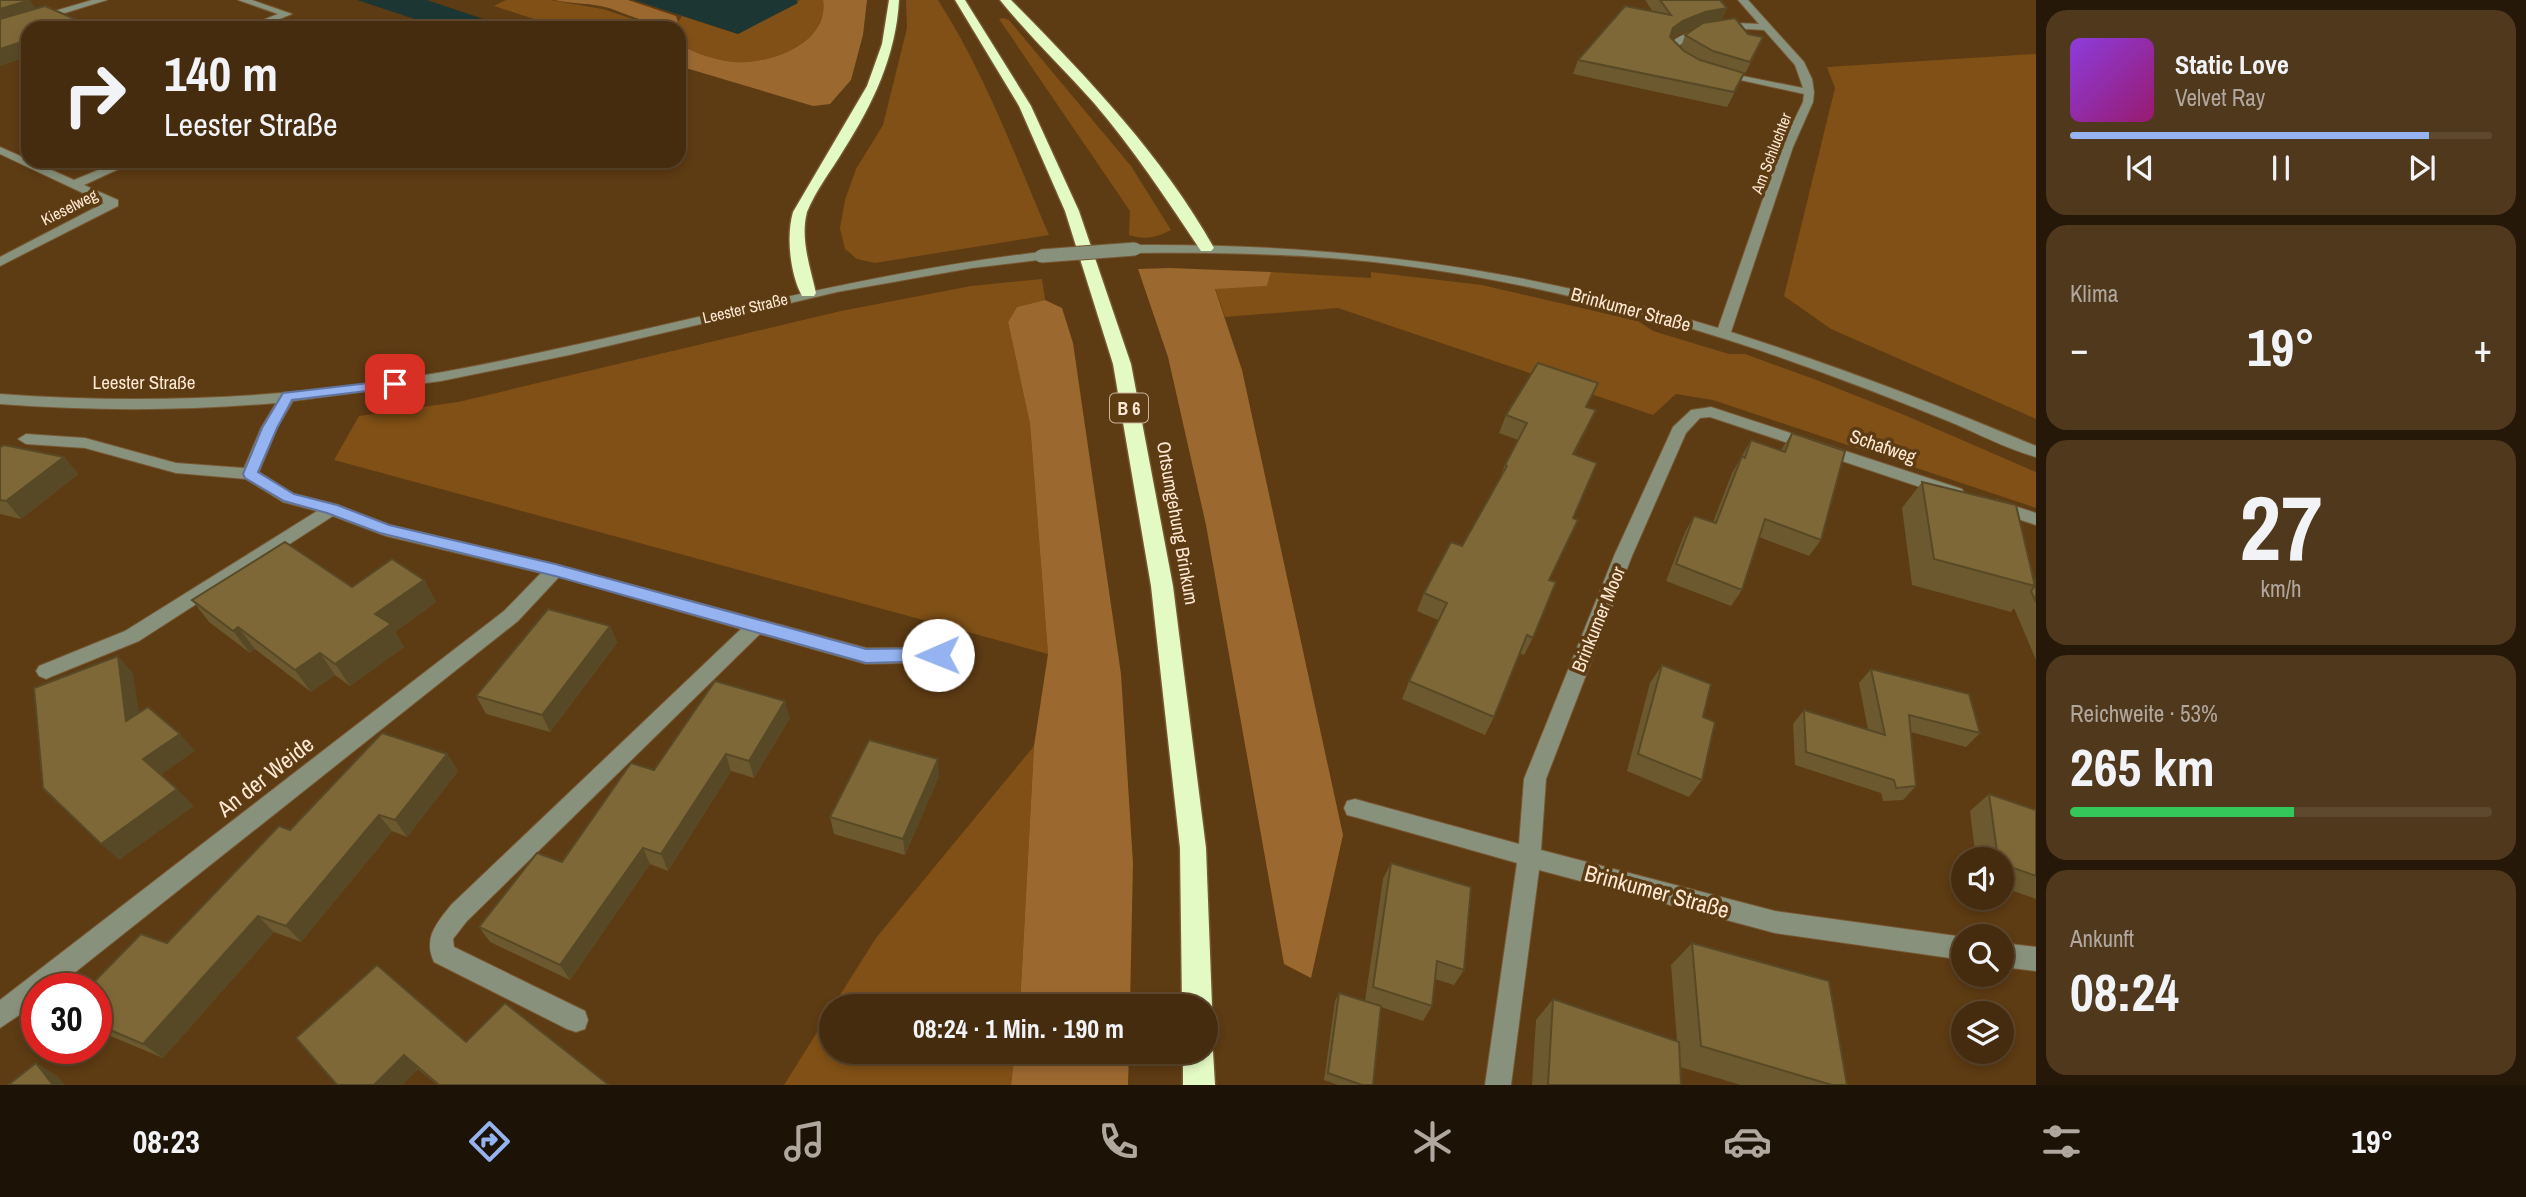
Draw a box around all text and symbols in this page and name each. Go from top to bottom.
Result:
text: 140 m [164,40,278,106]
text: Static Love [2175,47,2289,82]
icon: right [49,49,140,140]
text: Velvet Ray [2175,82,2265,113]
text: Leester Straße [164,103,338,146]
street label: Am Schluchter [1745,109,1797,198]
icon: previous [2121,149,2159,187]
icon: pause [2262,149,2300,187]
icon: next [2403,149,2441,187]
street label: Kieselweg [37,183,102,231]
text: Klima [2070,278,2118,309]
street label: Brinkumer Straße [1568,281,1694,337]
street label: Leester Straße [700,288,790,328]
text: 19° [2247,312,2315,382]
text: − [2070,323,2088,374]
text: + [2474,323,2492,374]
pin [365,354,425,414]
icon: arrive [376,365,414,403]
street label: Leester Straße [92,369,196,395]
road number: B 6 [1110,394,1148,422]
street label: Schafweg [1846,423,1920,470]
street label: Ortsumgehung Brinkum [1151,439,1205,607]
text: 27 [2240,466,2323,588]
street label: Brinkumer Moor [1565,562,1631,676]
text: km/h [2261,573,2301,604]
position arrow [901,618,975,692]
text: Reichweite · 53% [2070,698,2218,729]
street label: An der Weide [209,728,320,824]
text: 265 km [2070,732,2215,802]
map controls [1951,847,2014,1064]
button: sound [1951,847,2014,910]
street label: Brinkumer Straße [1581,857,1733,925]
text: Ankunft [2070,923,2134,954]
button: search [1951,924,2014,987]
text: 08:24 [2070,957,2179,1027]
speed limit sign: 30 [21,973,112,1064]
button: layers [1951,1001,2014,1064]
text: 08:24 · 1 Min. · 190 m [913,1011,1124,1046]
icon: directions [465,1117,514,1166]
icon: music [780,1117,829,1166]
icon: phone [1094,1117,1143,1166]
icon: climate [1408,1117,1457,1166]
icon: car [1723,1117,1772,1166]
icon: filters [2037,1117,2086,1166]
text: 08:23 [133,1120,200,1163]
text: 19° [2351,1120,2393,1163]

